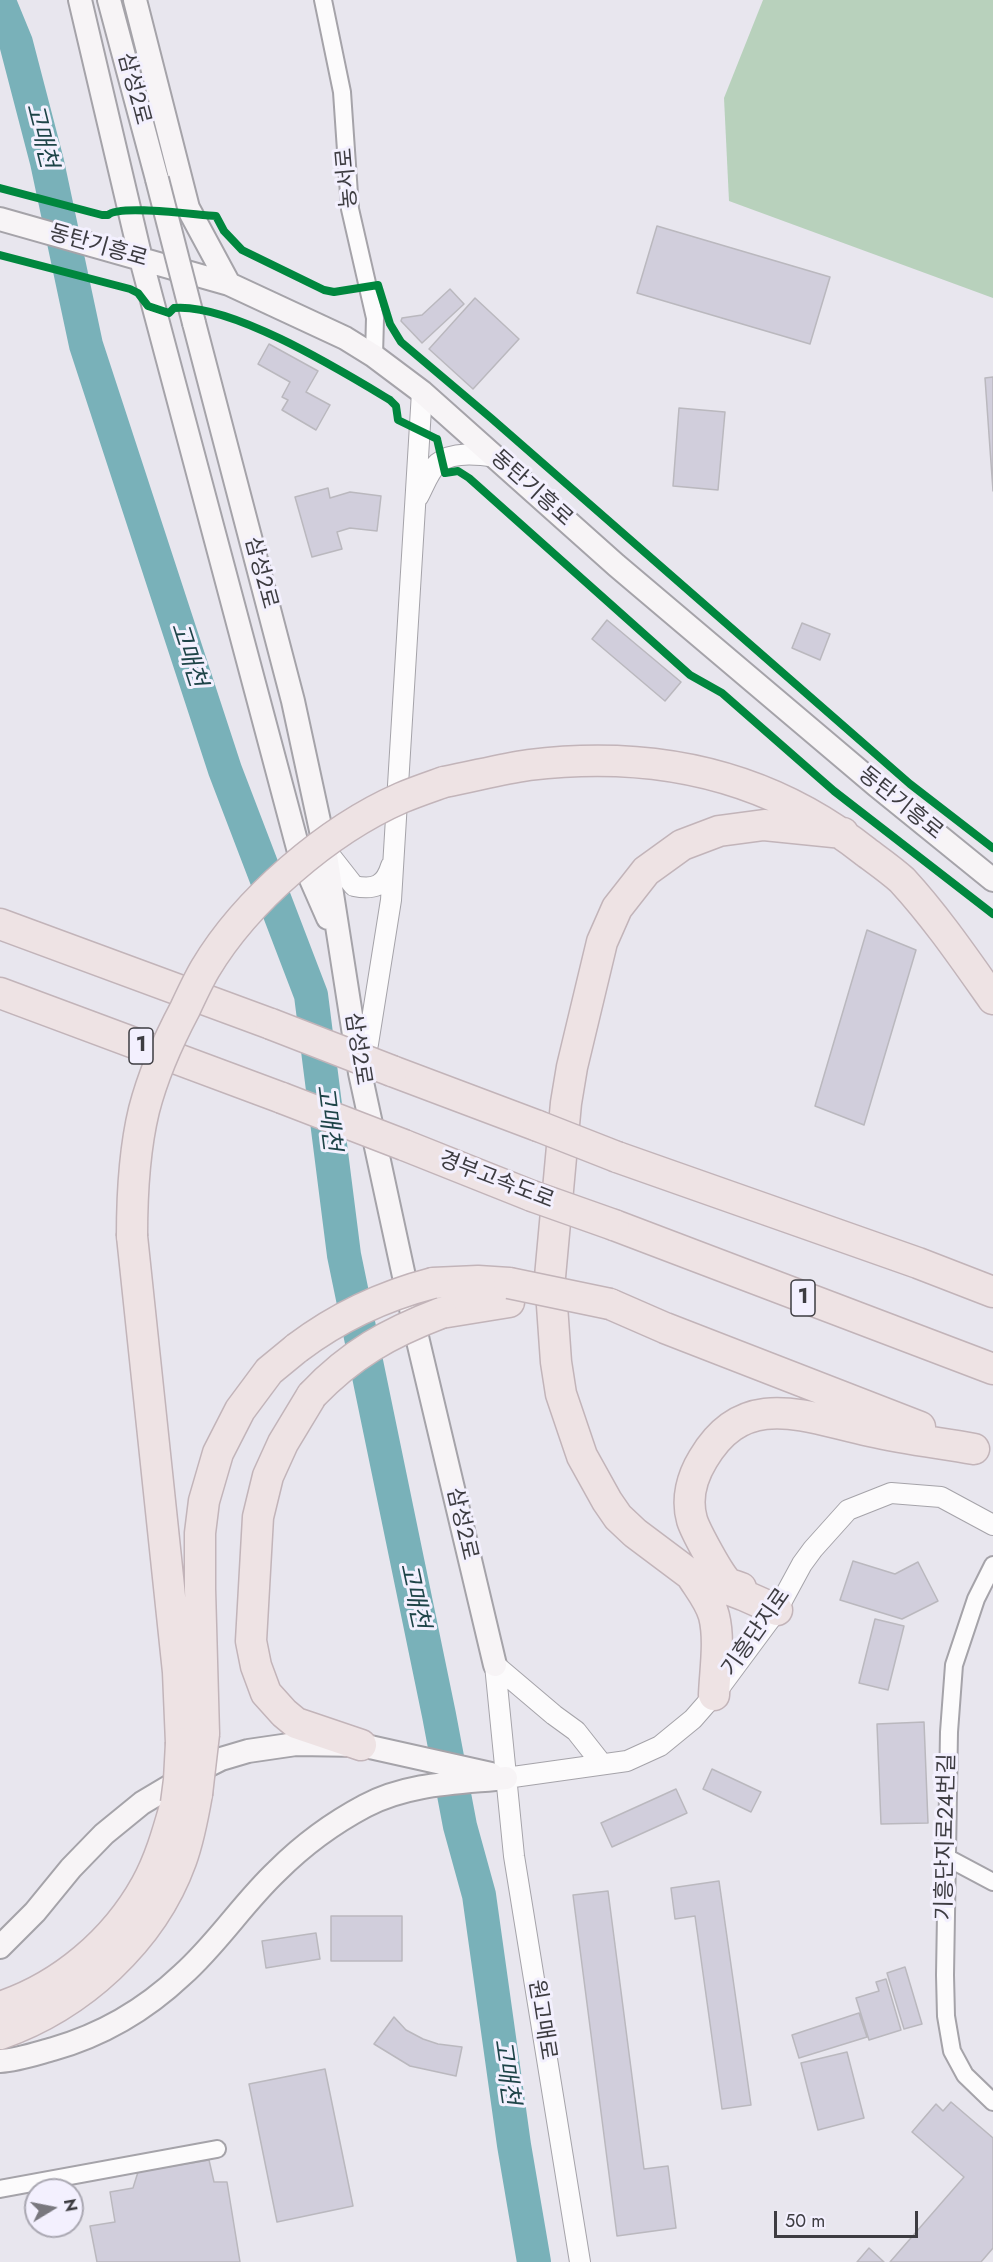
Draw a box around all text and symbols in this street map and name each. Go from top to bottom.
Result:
street label: 삼성2로 [111,50,155,128]
water label: 고매천 [18,100,62,172]
street label: 농서로 [332,147,364,209]
street label: 동탄기흥로 [46,220,150,274]
street label: 동탄기흥로 [485,445,577,533]
street label: 삼성2로 [238,534,282,612]
water label: 고매천 [163,619,211,691]
street label: 동탄기흥로 [852,762,948,846]
street label: 삼성2로 [338,1011,376,1087]
road number: 1 [129,1028,153,1064]
water label: 고매천 [309,1083,345,1153]
street label: 경부고속도로 [435,1147,557,1215]
road number: 1 [791,1280,815,1316]
street label: 삼성2로 [440,1485,482,1563]
water label: 고매천 [392,1561,434,1631]
street label: 기흥단지로 [717,1584,797,1682]
street label: 기흥단지로24번길 [932,1753,962,1921]
street label: 원고매로 [522,1978,560,2062]
water label: 고매천 [486,2037,524,2107]
north arrow [24,2178,84,2238]
text: N [58,2197,83,2213]
scale bar [777,2199,921,2237]
text: 50 m [785,2208,825,2234]

